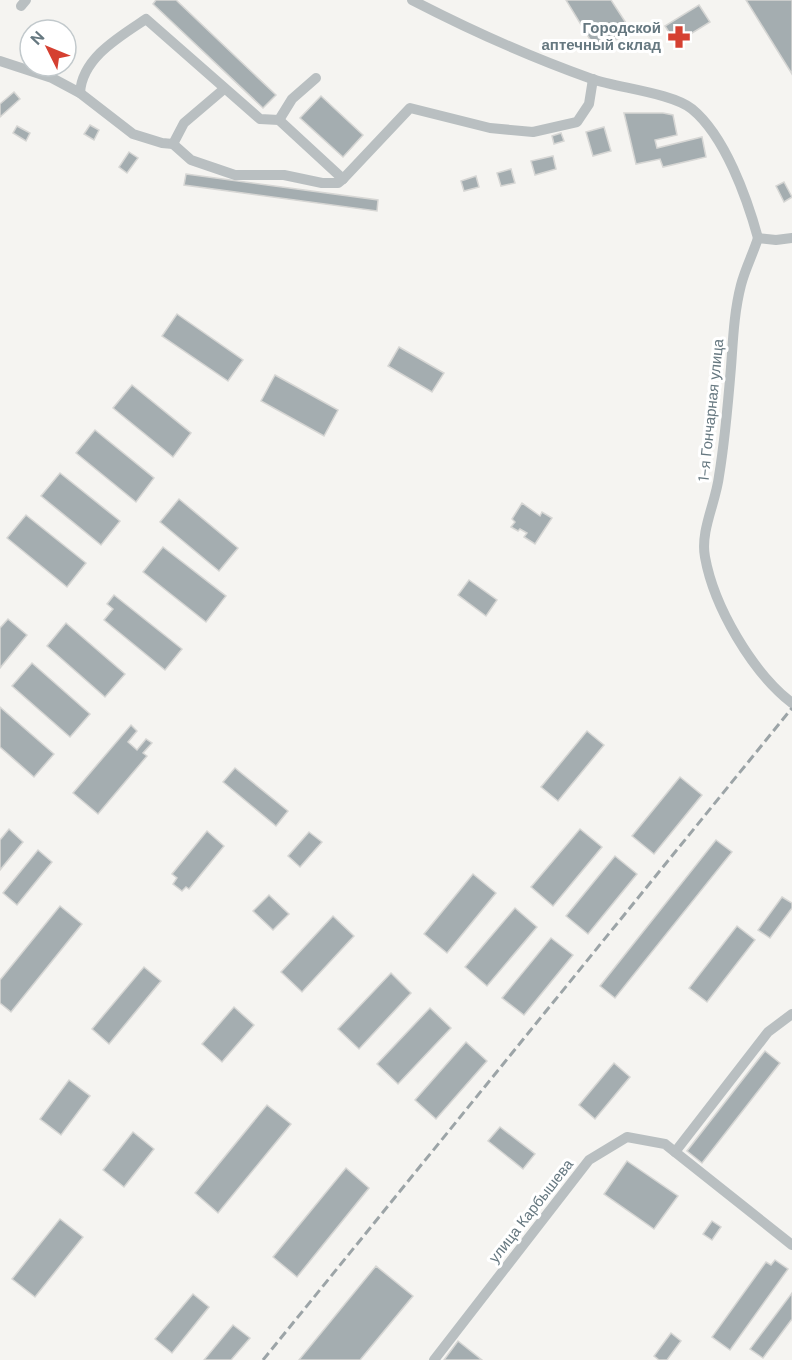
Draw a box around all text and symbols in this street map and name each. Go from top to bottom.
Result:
north arrow [18,18,78,78]
place label: Городской аптечный склад [542,18,661,55]
pharmacy icon: Городской аптечный склад [666,24,692,50]
text: N [26,27,49,50]
street label: 1-я Гончарная улица [694,337,728,482]
street label: улица Карбышева [484,1154,578,1267]

